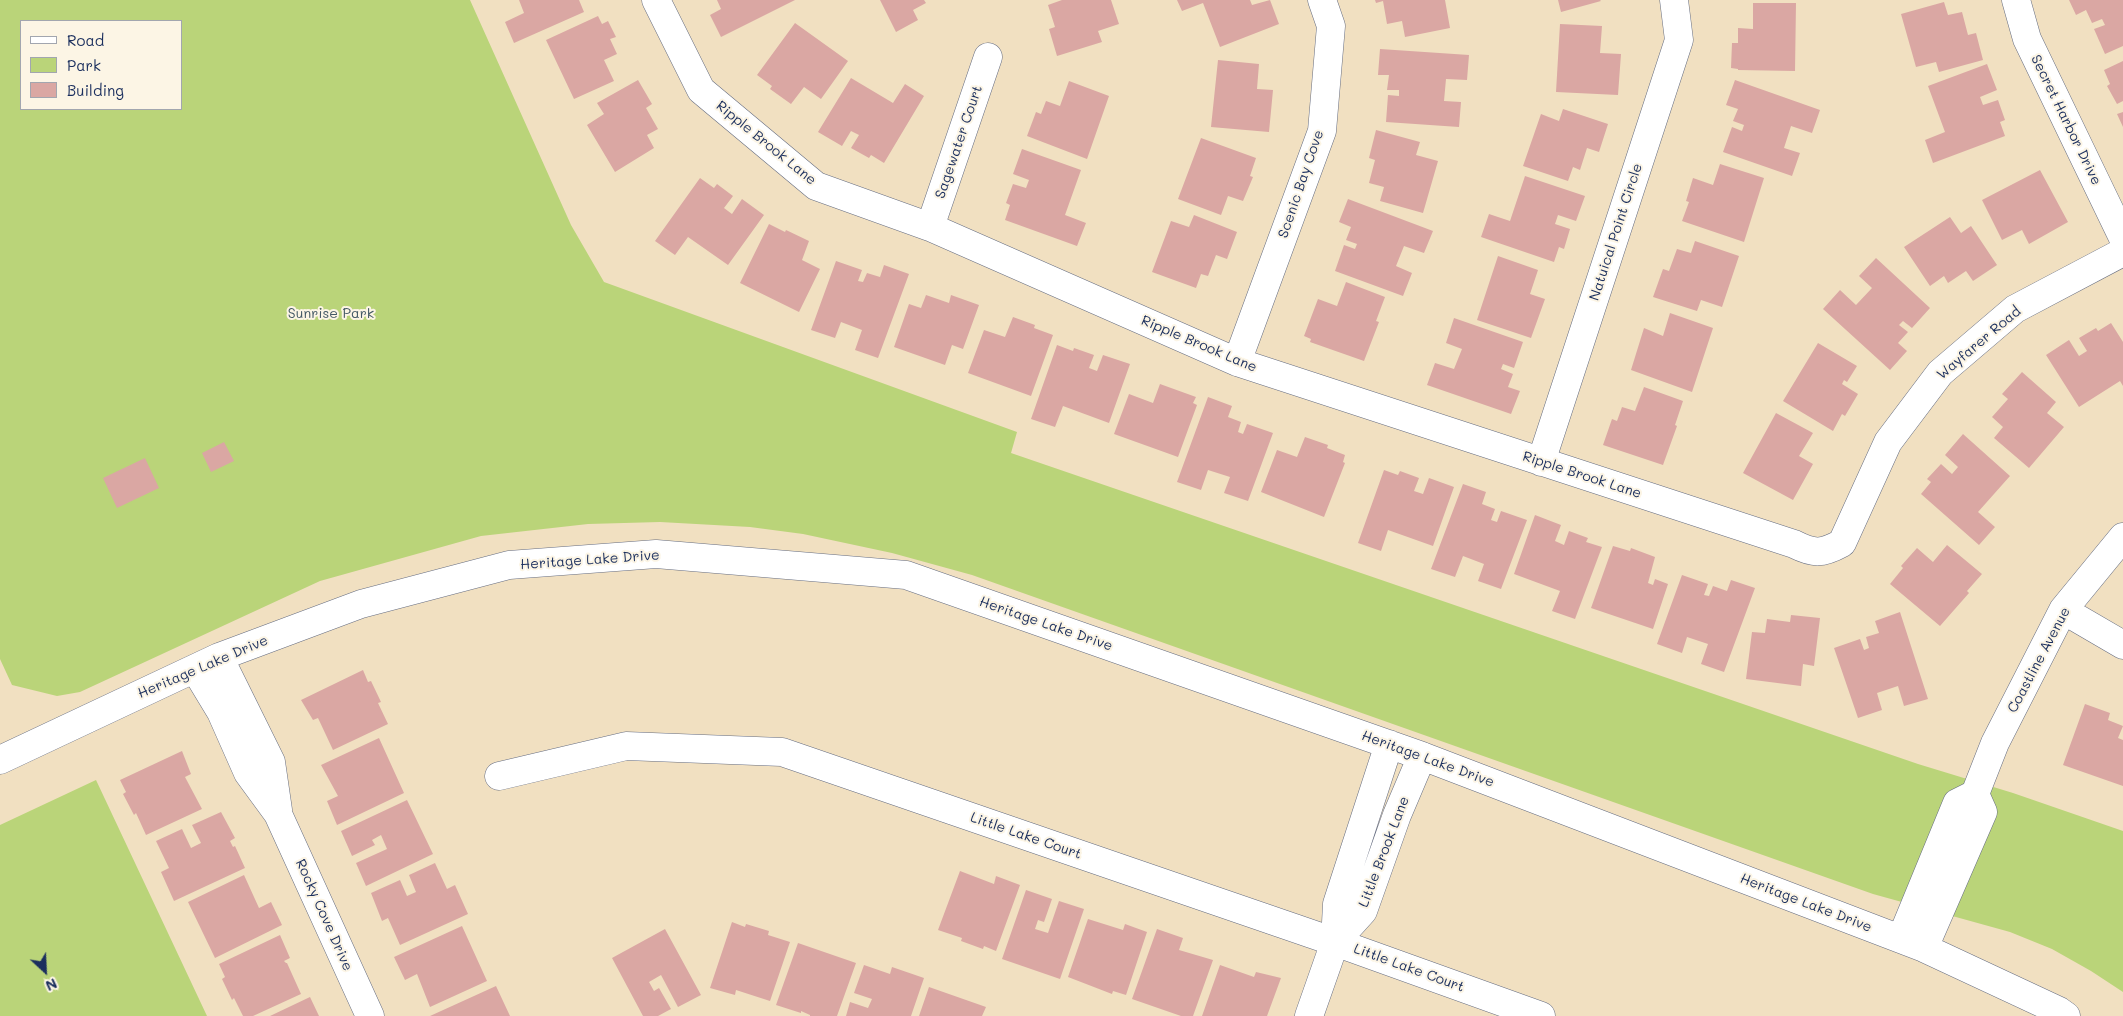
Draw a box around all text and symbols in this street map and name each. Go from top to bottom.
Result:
legend [20,20,182,110]
text: Road [67,30,104,50]
street label: Secret Harbor Drive [2027,52,2105,188]
text: Park [67,55,101,75]
text: Building [67,80,124,100]
street label: Sagewater Court [932,83,986,201]
street label: Ripple Brook Lane [713,97,819,189]
street label: Scenic Bay Cove [1275,128,1327,240]
street label: Natuical Point Circle [1586,161,1646,303]
street label: Wayfarer Road [1934,303,2024,383]
park label: Sunrise Park [288,306,374,322]
street label: Ripple Brook Lane [1139,312,1259,376]
street label: Ripple Brook Lane [1520,448,1644,502]
street label: Heritage Lake Drive [520,547,660,573]
street label: Heritage Lake Drive [977,593,1115,655]
street label: Coastline Avenue [2004,604,2074,716]
street label: Heritage Lake Drive [135,632,271,702]
street label: Heritage Lake Drive [1359,727,1497,791]
street label: Little Brook Lane [1355,794,1413,910]
street label: Little Lake Court [968,809,1084,863]
street label: Rocky Cove Drive [292,857,356,973]
street label: Heritage Lake Drive [1738,870,1874,936]
street label: Little Lake Court [1351,940,1467,996]
north arrow [20,946,70,996]
text: N [43,974,60,996]

